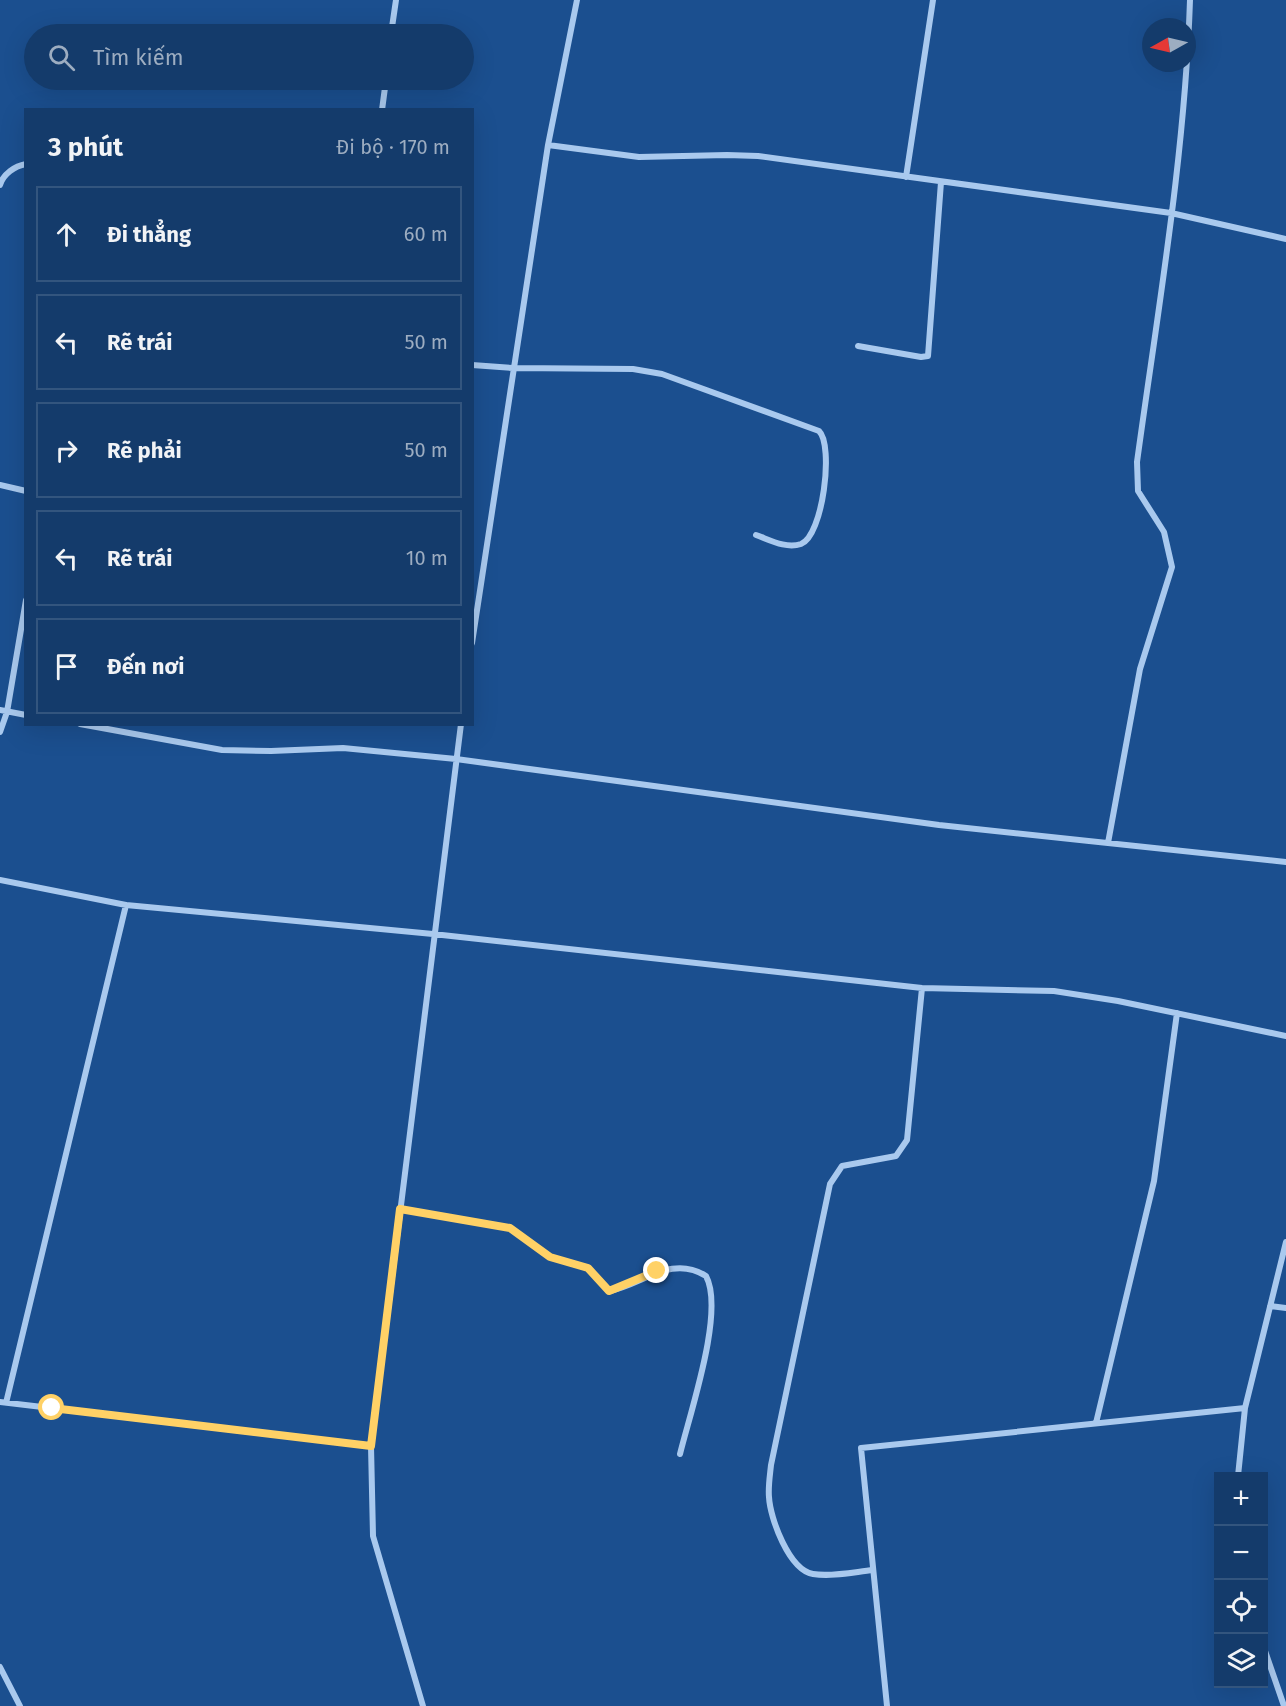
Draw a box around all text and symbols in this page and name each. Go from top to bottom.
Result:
north arrow [1142,18,1196,72]
search box [24,24,474,90]
icon: search [45,41,78,74]
text: Tìm kiếm [93,44,184,71]
text: 3 phút [48,132,123,163]
text: Đi bộ · 170 m [336,135,450,159]
icon: ahead [50,218,83,251]
text: Đi thẳng [107,221,191,248]
text: 60 m [404,222,448,246]
icon: left [50,326,83,359]
text: Rẽ trái [107,329,172,356]
text: 50 m [404,330,448,354]
icon: right [50,434,83,467]
text: Rẽ phải [107,437,182,464]
text: 50 m [404,438,448,462]
icon: left [50,542,83,575]
text: Rẽ trái [107,545,172,572]
text: 10 m [406,546,448,570]
icon: arrive [50,650,83,683]
text: Đến nơi [107,653,184,680]
route end [643,1257,669,1283]
route start [38,1394,64,1420]
map controls [1214,1472,1268,1688]
button: + [1214,1472,1268,1526]
button: − [1214,1526,1268,1580]
button: locate [1214,1580,1268,1634]
button: layers [1214,1634,1268,1688]

